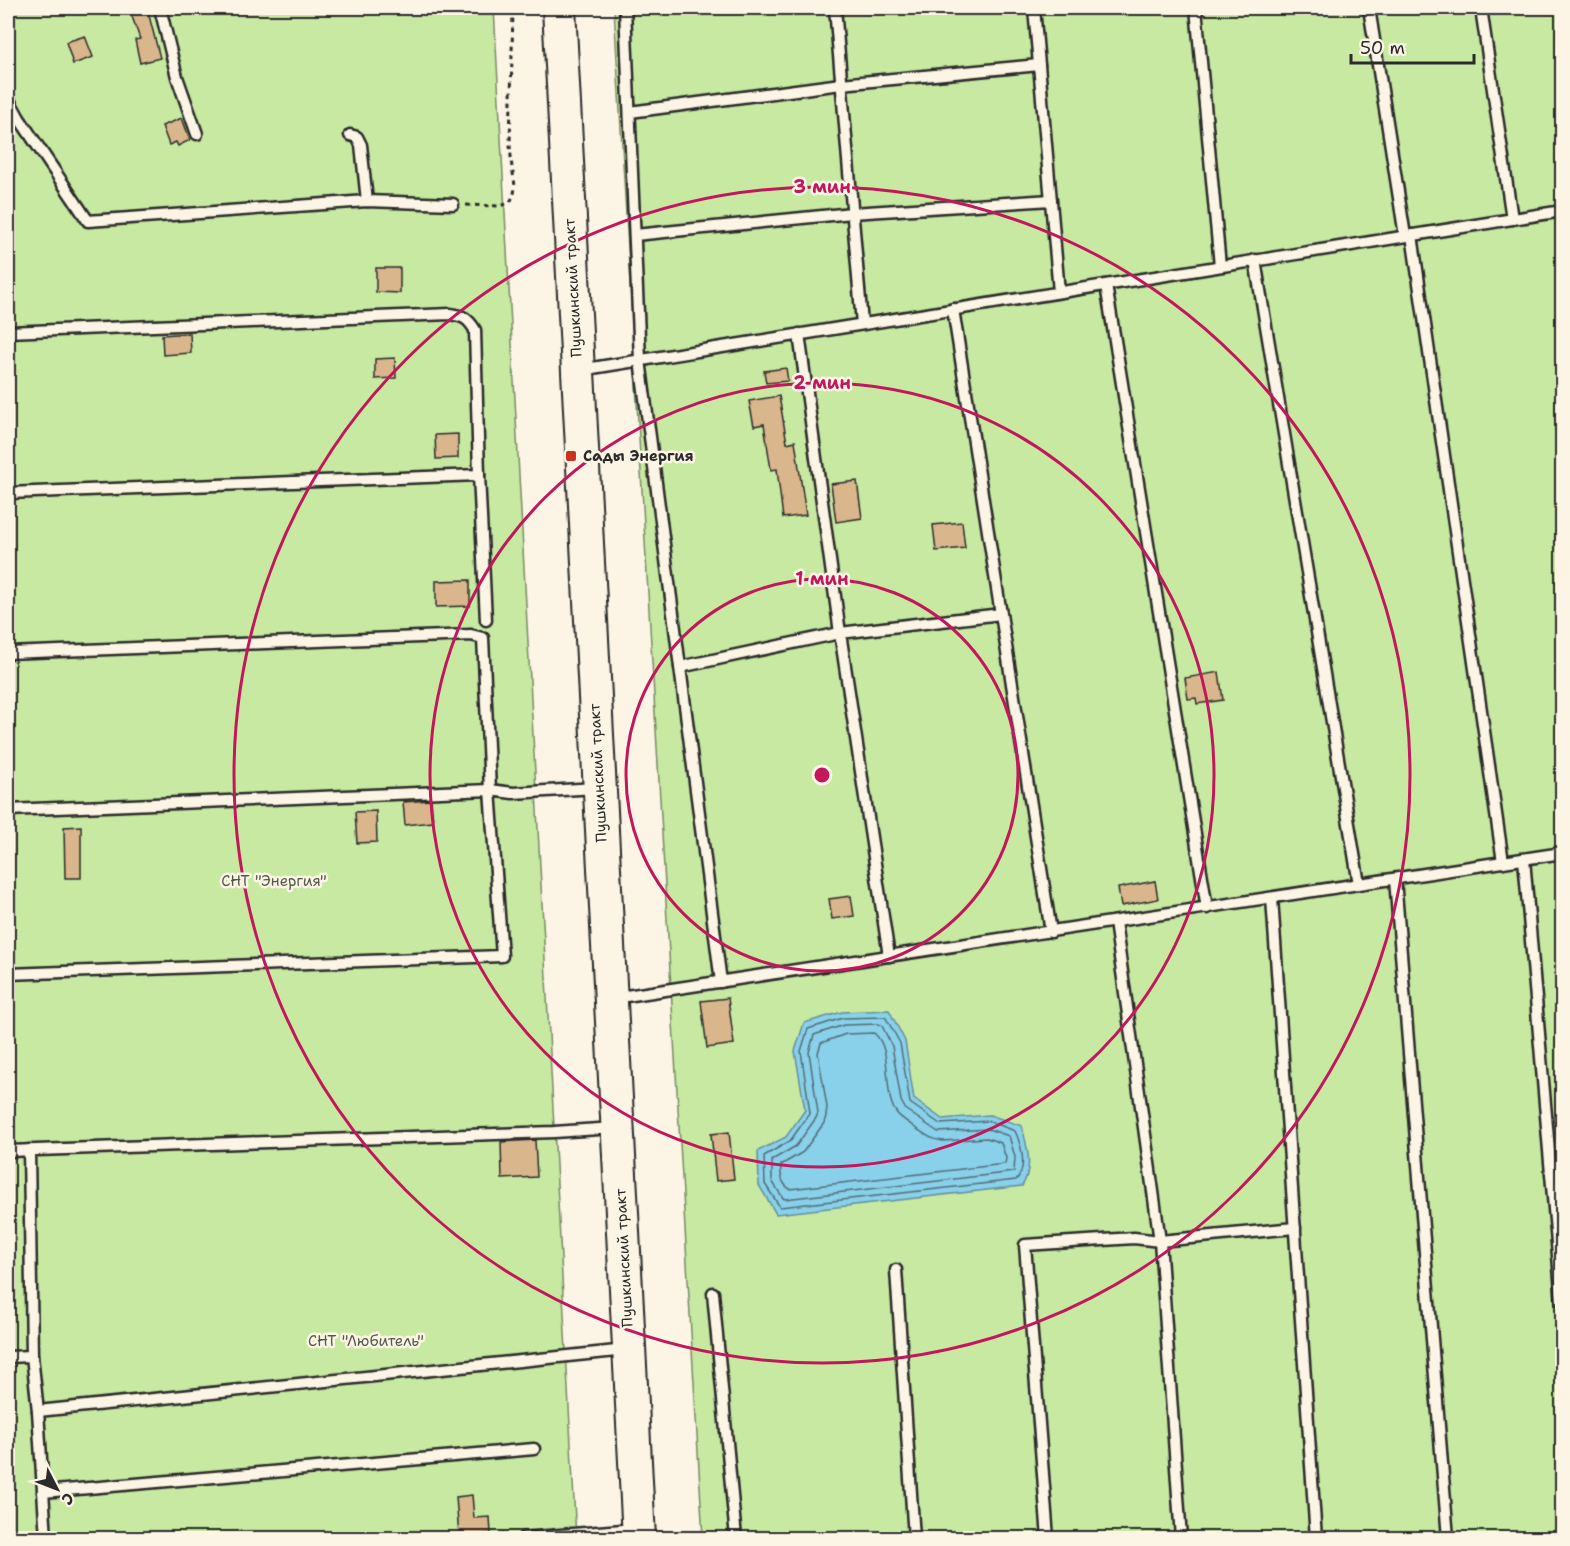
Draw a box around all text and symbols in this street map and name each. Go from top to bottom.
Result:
scale bar [1351,27,1474,65]
text: 50 m [1360,36,1405,60]
text: 3 мин [793,175,851,199]
street label: Пушкинский тракт [559,218,587,358]
text: 2 мин [793,371,851,395]
place label: Сады Энергия [583,446,694,466]
marker: Сады Энергия [564,449,578,463]
text: 1 мин [795,567,849,591]
street label: Пушкинский тракт [584,703,612,843]
centre of rings [812,765,832,785]
park label: СНТ "Энергия" [221,871,327,891]
street label: Пушкинский тракт [610,1188,638,1328]
park label: СНТ "Любитель" [308,1331,424,1351]
north arrow [27,1459,87,1519]
text: С [57,1488,79,1510]

